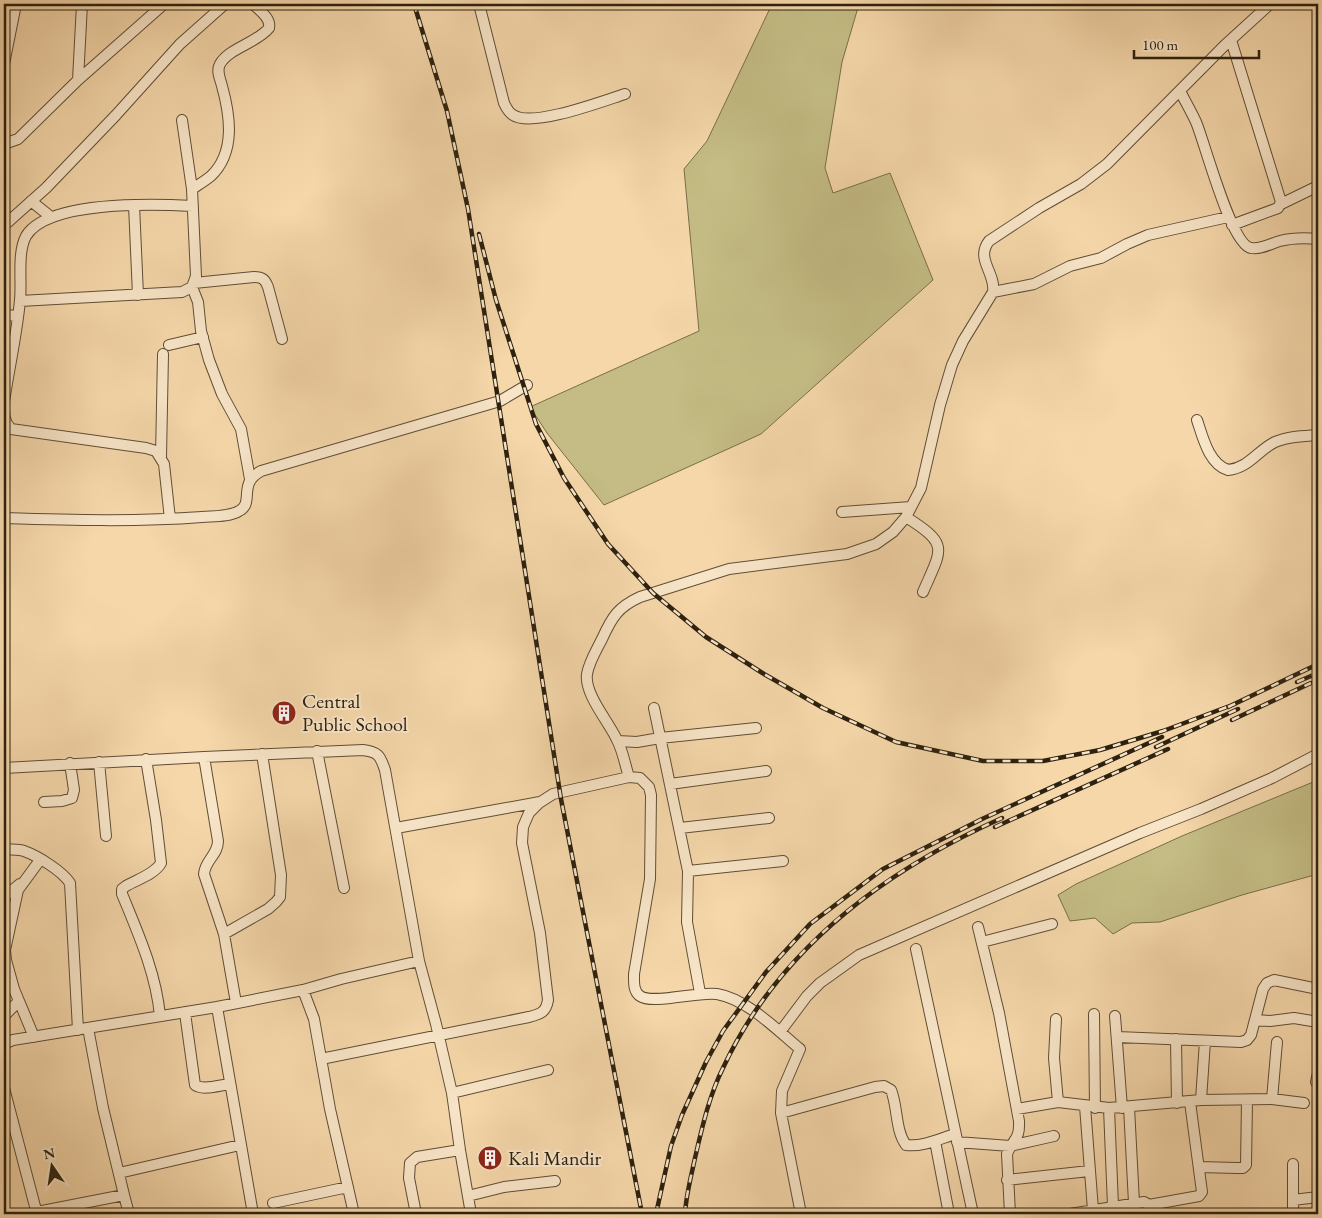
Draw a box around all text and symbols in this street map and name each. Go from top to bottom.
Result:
scale bar [1134,28,1260,60]
text: 100 m [1142,35,1179,54]
place label: Central Public School [302,688,408,737]
building icon: Central Public School [271,700,297,726]
north arrow [28,1140,78,1190]
text: N [42,1143,57,1163]
building icon: Kali Mandir [477,1145,503,1171]
place label: Kali Mandir [508,1145,601,1171]

